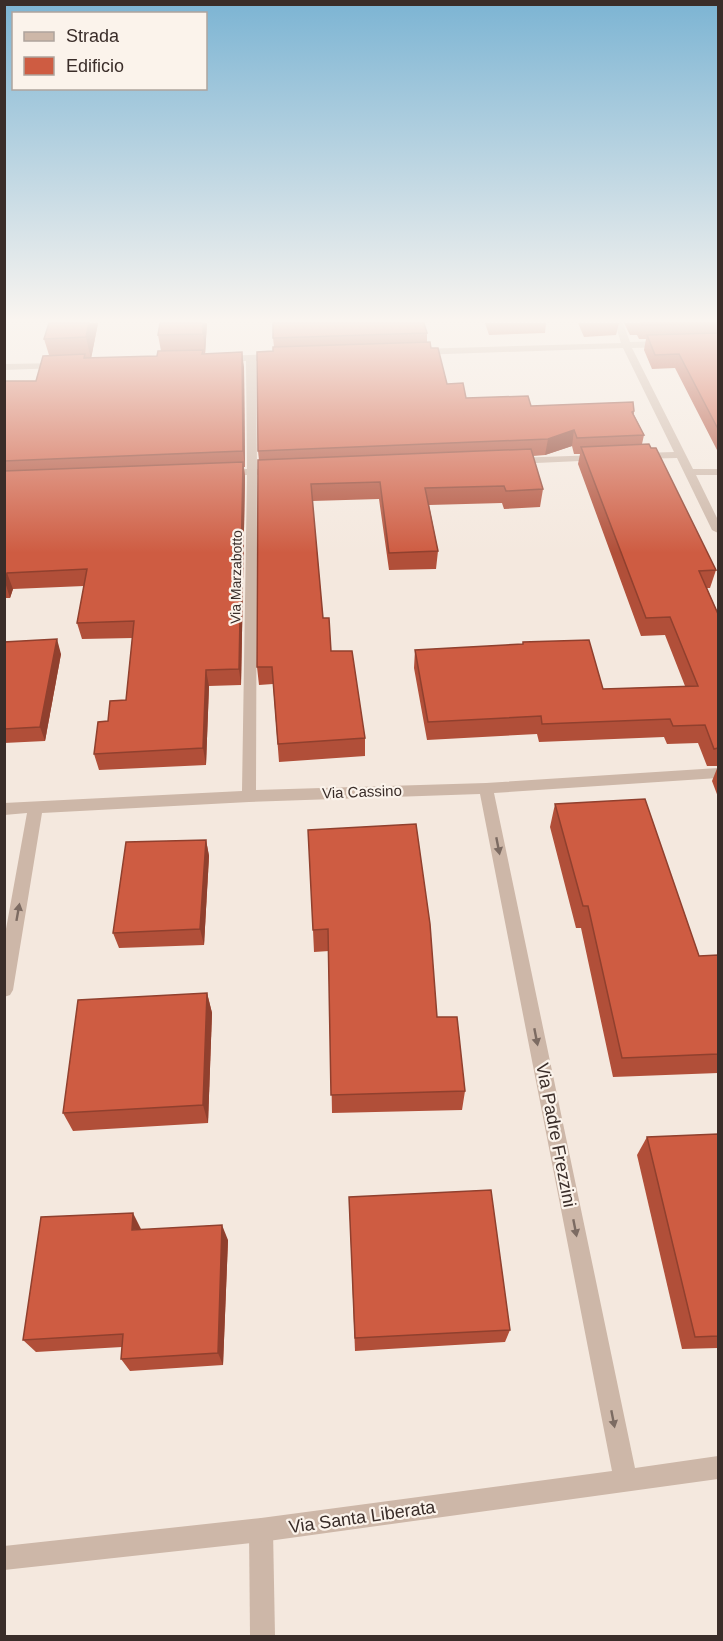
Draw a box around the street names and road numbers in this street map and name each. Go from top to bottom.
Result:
street label: Via Marzabotto [227,530,245,624]
street label: Via Cassino [322,782,402,801]
street label: Via Padre Frezzini [532,1061,580,1209]
street label: Via Santa Liberata [287,1497,438,1537]

